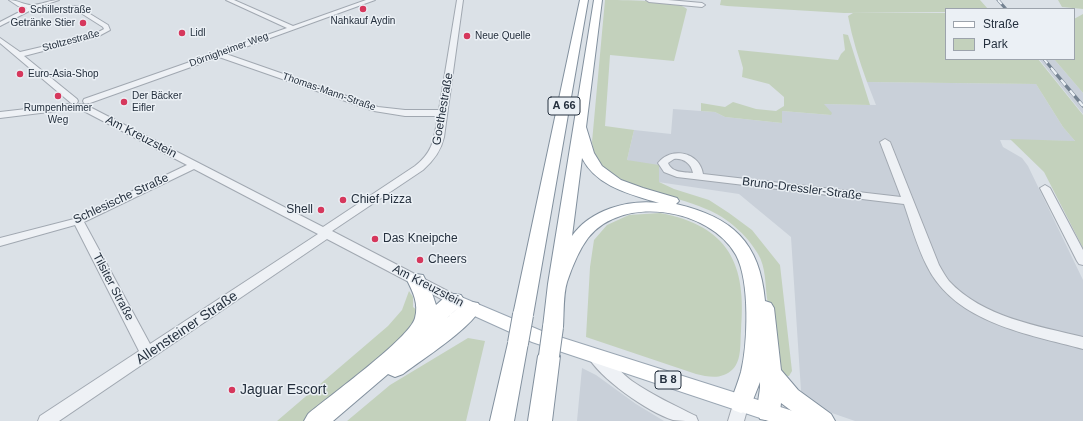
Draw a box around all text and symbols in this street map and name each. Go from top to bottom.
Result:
place label: Schillerstraße [30,4,91,16]
marker: Nahkauf Aydin [358,4,368,14]
marker: Schillerstraße [17,5,27,15]
legend [945,8,1075,60]
place label: Nahkauf Aydin [331,15,395,27]
place label: Getränke Stier [11,17,75,29]
text: Straße [983,17,1019,31]
marker: Getränke Stier [78,18,88,28]
place label: Lidl [190,27,206,39]
street label: Stoltzestraße [41,28,101,54]
marker: Lidl [177,28,187,38]
street label: Dörnigheimer Weg [188,30,270,70]
place label: Neue Quelle [475,30,531,42]
marker: Neue Quelle [462,31,472,41]
text: Park [983,37,1008,51]
place label: Euro-Asia-Shop [28,68,99,80]
marker: Euro-Asia-Shop [15,69,25,79]
street label: Thomas-Mann-Straße [281,70,377,114]
street label: Goethestraße [430,72,456,146]
place label: Der Bäcker Eifler [132,90,182,114]
marker: Rumpenheimer Weg [53,91,63,101]
marker: Der Bäcker Eifler [119,97,129,107]
road number: A 66 [548,97,580,115]
place label: Rumpenheimer Weg [24,102,92,126]
street label: Am Kreuzstein [103,113,179,161]
street label: Schlesische Straße [71,171,171,227]
street label: Bruno-Dressler-Straße [741,174,863,204]
place label: Chief Pizza [351,193,412,207]
marker: Chief Pizza [338,195,348,205]
place label: Shell [286,203,313,217]
marker: Shell [316,205,326,215]
place label: Das Kneipche [383,232,458,246]
marker: Das Kneipche [370,234,380,244]
street label: Tilsiter Straße [89,251,137,323]
place label: Cheers [428,253,467,267]
marker: Cheers [415,255,425,265]
street label: Am Kreuzstein [390,262,466,310]
street label: Allensteiner Straße [133,288,241,368]
road number: B 8 [655,371,681,389]
place label: Jaguar Escort [240,382,326,398]
marker: Jaguar Escort [227,385,237,395]

